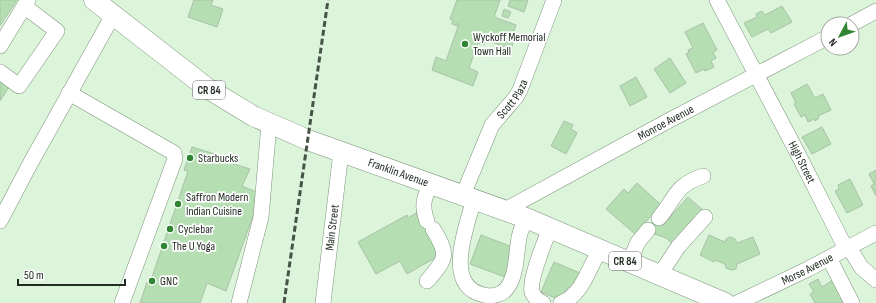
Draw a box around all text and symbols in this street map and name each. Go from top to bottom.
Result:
north arrow [820,16,860,56]
place label: Wyckoff Memorial Town Hall [473,30,545,59]
text: N [826,36,840,49]
marker: Wyckoff Memorial Town Hall [460,39,470,49]
street label: Scott Plaza [493,77,531,122]
road number: CR 84 [193,81,225,99]
street label: Monroe Avenue [635,101,697,144]
street label: High Street [785,138,819,186]
place label: Starbucks [198,151,238,166]
marker: Starbucks [185,153,195,163]
street label: Franklin Avenue [366,155,431,190]
place label: Saffron Modern Indian Cuisine [186,190,248,219]
marker: Saffron Modern Indian Cuisine [173,199,183,209]
street label: Main Street [322,203,342,251]
place label: Cyclebar [178,222,214,237]
marker: Cyclebar [165,224,175,234]
place label: The U Yoga [172,239,215,254]
marker: The U Yoga [159,241,169,251]
street label: Morse Avenue [779,250,836,288]
road number: CR 84 [609,252,641,270]
scale bar [18,261,125,287]
text: 50 m [24,268,44,283]
place label: GNC [160,274,178,289]
marker: GNC [147,276,157,286]

